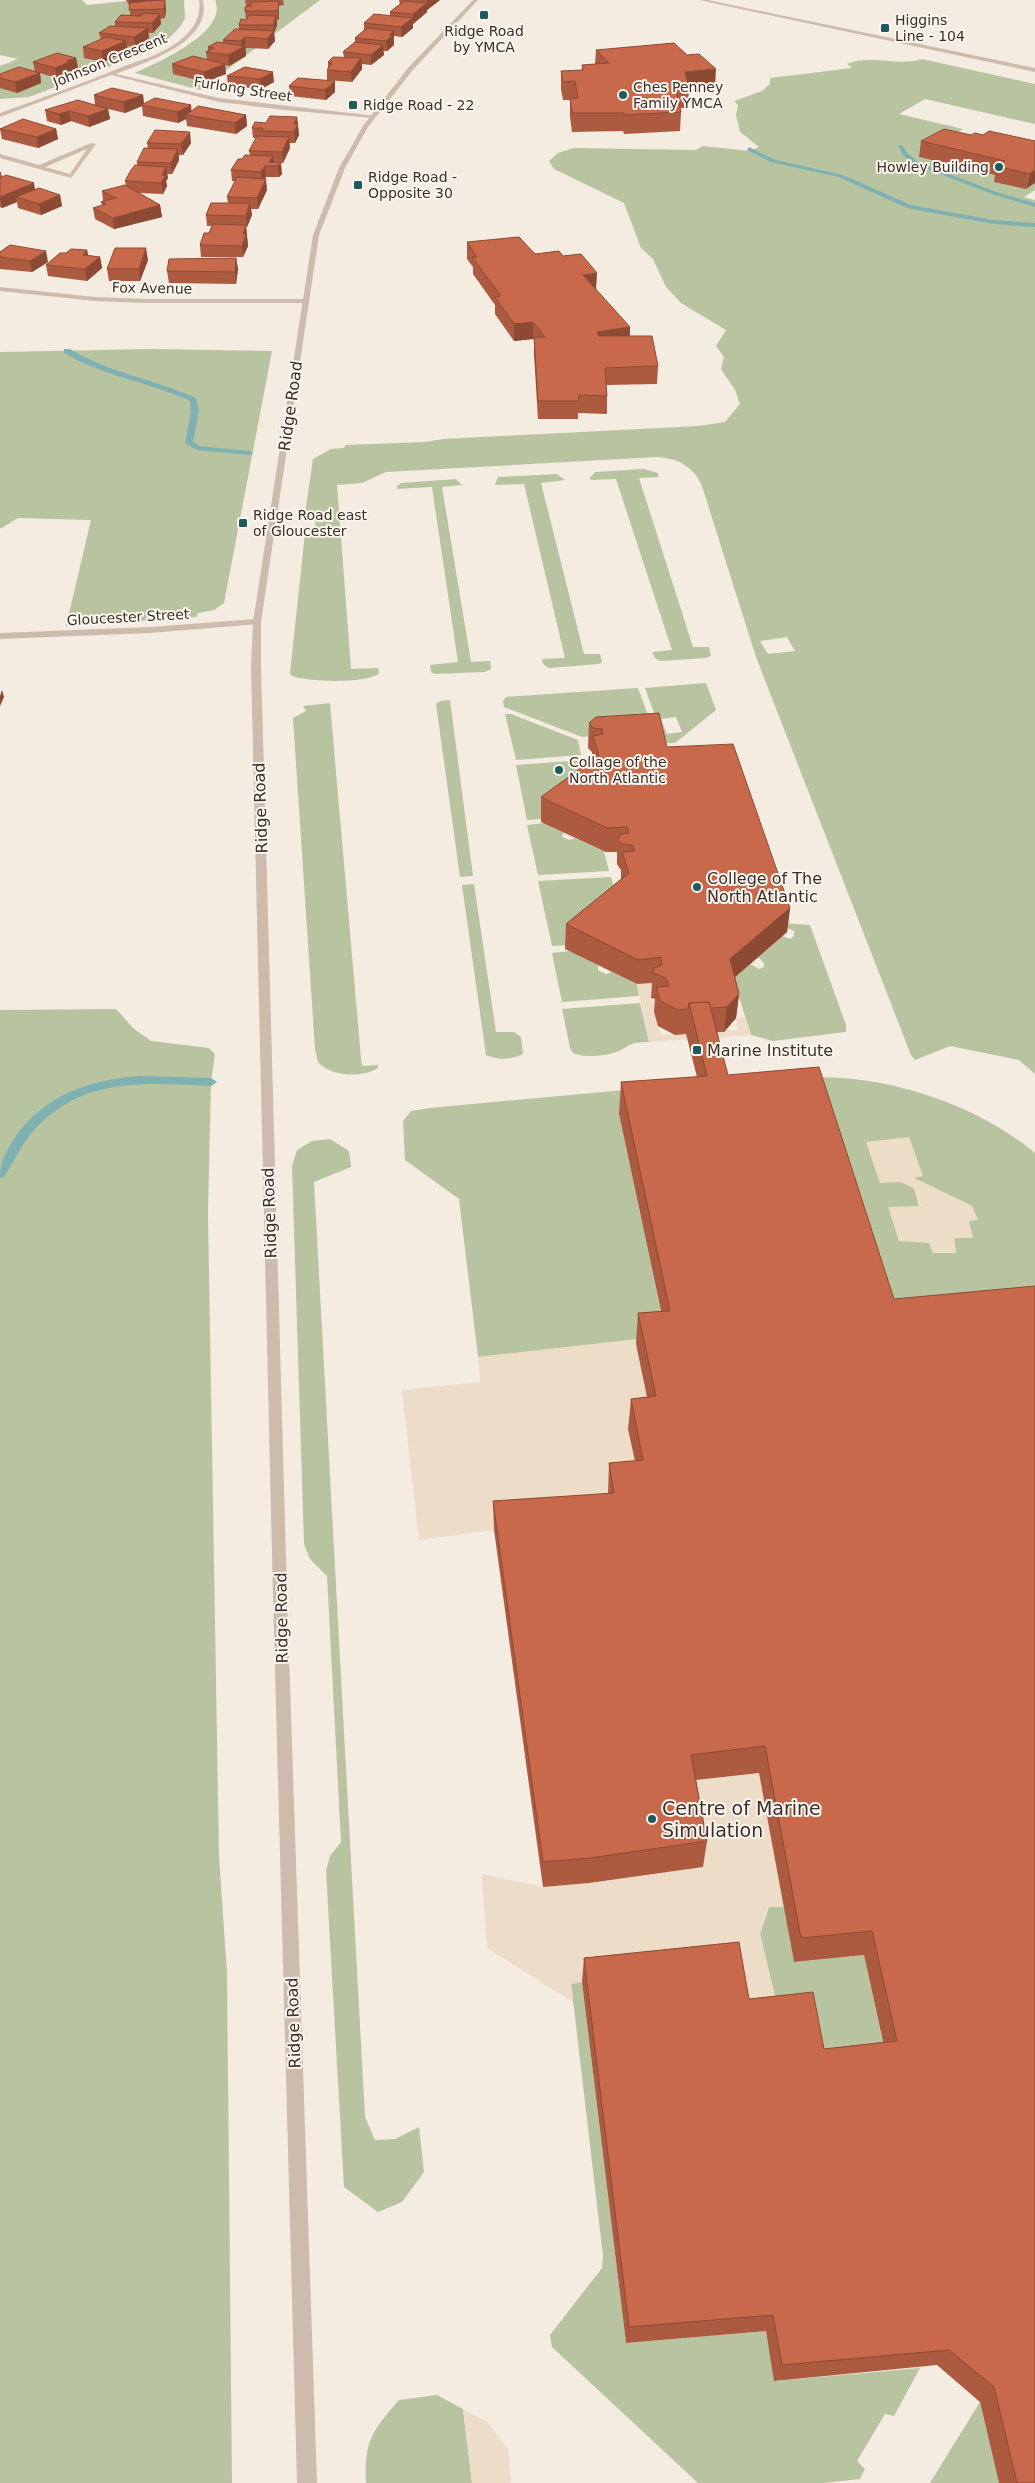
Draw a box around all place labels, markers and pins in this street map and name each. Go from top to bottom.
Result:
marker: Ridge Road by YMCA [478,9,490,21]
place label: Higgins Line - 104 [895,12,965,44]
marker: Higgins Line - 104 [879,22,891,34]
place label: Ridge Road by YMCA [444,23,524,55]
place label: Ches Penney Family YMCA [633,79,723,111]
marker: Ches Penney Family YMCA [617,89,629,101]
place label: Ridge Road - 22 [363,97,474,113]
marker: Ridge Road - 22 [347,99,359,111]
place label: Howley Building [876,159,989,175]
marker: Howley Building [993,161,1005,173]
place label: Ridge Road - Opposite 30 [368,169,457,201]
marker: Ridge Road - Opposite 30 [352,179,364,191]
place label: Ridge Road east of Gloucester [253,507,368,539]
marker: Ridge Road east of Gloucester [237,517,249,529]
place label: Collage of the North Atlantic [569,754,667,786]
marker: Collage of the North Atlantic [553,764,565,776]
place label: College of The North Atlantic [707,869,822,906]
marker: College of The North Atlantic [691,881,703,893]
place label: Marine Institute [707,1041,833,1060]
marker: Marine Institute [691,1044,703,1056]
place label: Centre of Marine Simulation [662,1797,821,1841]
marker: Centre of Marine Simulation [646,1813,658,1825]

